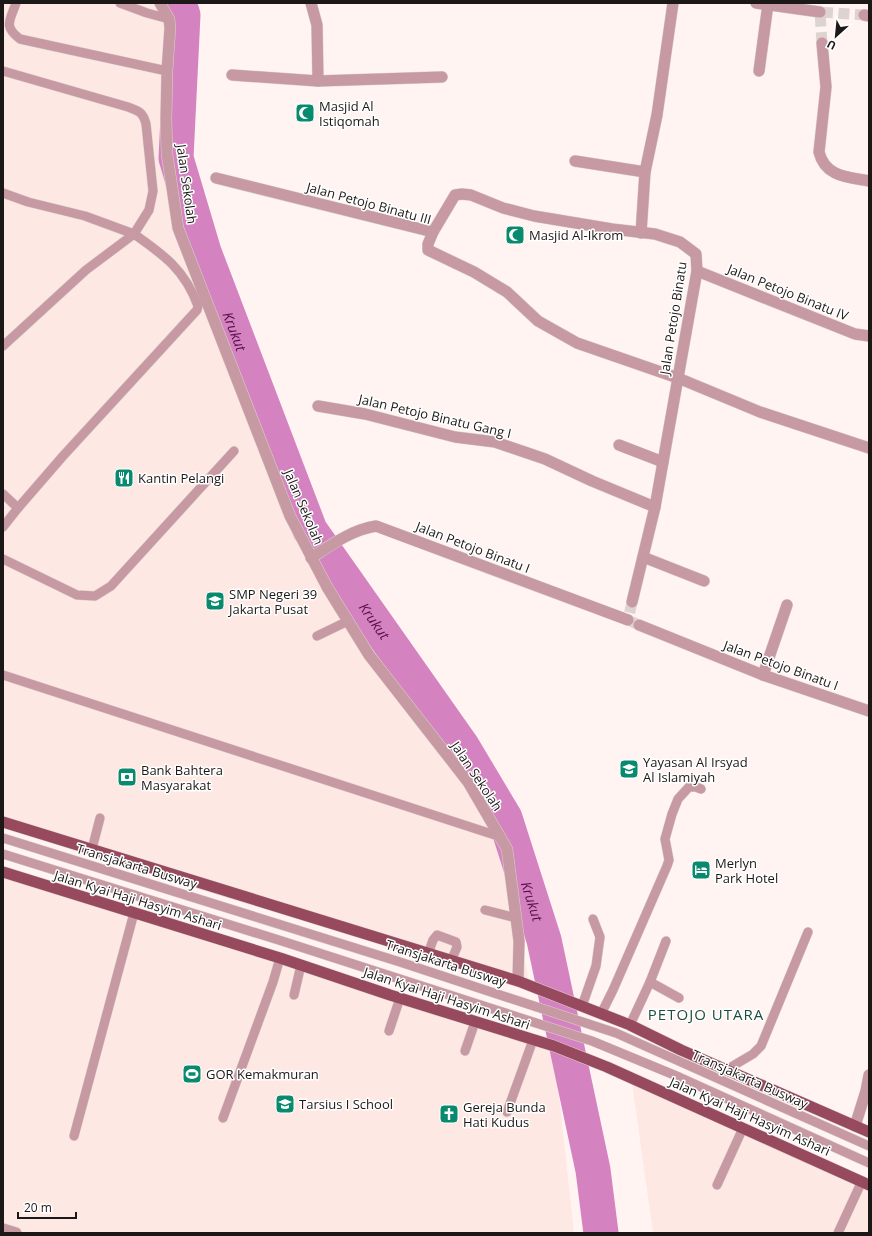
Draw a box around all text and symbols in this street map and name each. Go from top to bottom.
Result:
north arrow [816,16,856,56]
text: U [824,37,838,54]
place label: Masjid Al Istiqomah [319,97,380,130]
mosque icon: Masjid Al Istiqomah [294,102,316,124]
street label: Jalan Sekolah [172,141,201,225]
street label: Jalan Petojo Binatu III [303,177,433,228]
mosque icon: Masjid Al-Ikrom [504,224,526,246]
place label: Masjid Al-Ikrom [529,226,623,244]
street label: Jalan Petojo Binatu IV [723,259,851,325]
street label: Jalan Petojo Binatu [655,260,691,378]
water label: Krukut [219,309,251,355]
street label: Jalan Petojo Binatu Gang I [355,389,513,442]
street label: Jalan Sekolah [279,465,328,547]
restaurant icon: Kantin Pelangi [113,467,135,489]
place label: Kantin Pelangi [138,469,224,487]
street label: Jalan Petojo Binatu I [411,516,533,577]
place label: SMP Negeri 39 Jakarta Pusat [227,585,317,618]
school or university icon: SMP Negeri 39 Jakarta Pusat [204,590,226,612]
water label: Krukut [355,599,395,644]
street label: Jalan Petojo Binatu I [719,635,841,694]
street label: Jalan Sekolah [446,736,507,814]
place label: Yayasan Al Irsyad Al Islamiyah [643,753,748,786]
school or university icon: Yayasan Al Irsyad Al Islamiyah [618,758,640,780]
place label: Bank Bahtera Masyarakat [141,761,223,794]
bank icon: Bank Bahtera Masyarakat [116,766,138,788]
street label: Transjakarta Busway [74,839,200,893]
place label: Merlyn Park Hotel [715,854,778,887]
hotel icon: Merlyn Park Hotel [690,859,712,881]
street label: Jalan Kyai Haji Hasyim Ashari [50,865,224,934]
water label: Krukut [517,879,548,925]
street label: Transjakarta Busway [384,935,509,991]
street label: Jalan Kyai Haji Hasyim Ashari [360,962,533,1033]
district label: PETOJO UTARA [648,1004,764,1024]
street label: Transjakarta Busway [689,1045,811,1113]
sports icon: GOR Kemakmuran [181,1063,203,1085]
place label: GOR Kemakmuran [206,1065,319,1083]
street label: Jalan Kyai Haji Hasyim Ashari [665,1072,833,1160]
school or university icon: Tarsius I School [274,1093,296,1115]
place label: Tarsius I School [299,1095,393,1113]
place label: Gereja Bunda Hati Kudus [463,1098,546,1131]
church icon: Gereja Bunda Hati Kudus [438,1103,460,1125]
scale bar [18,1194,76,1220]
text: 20 m [24,1199,52,1216]

